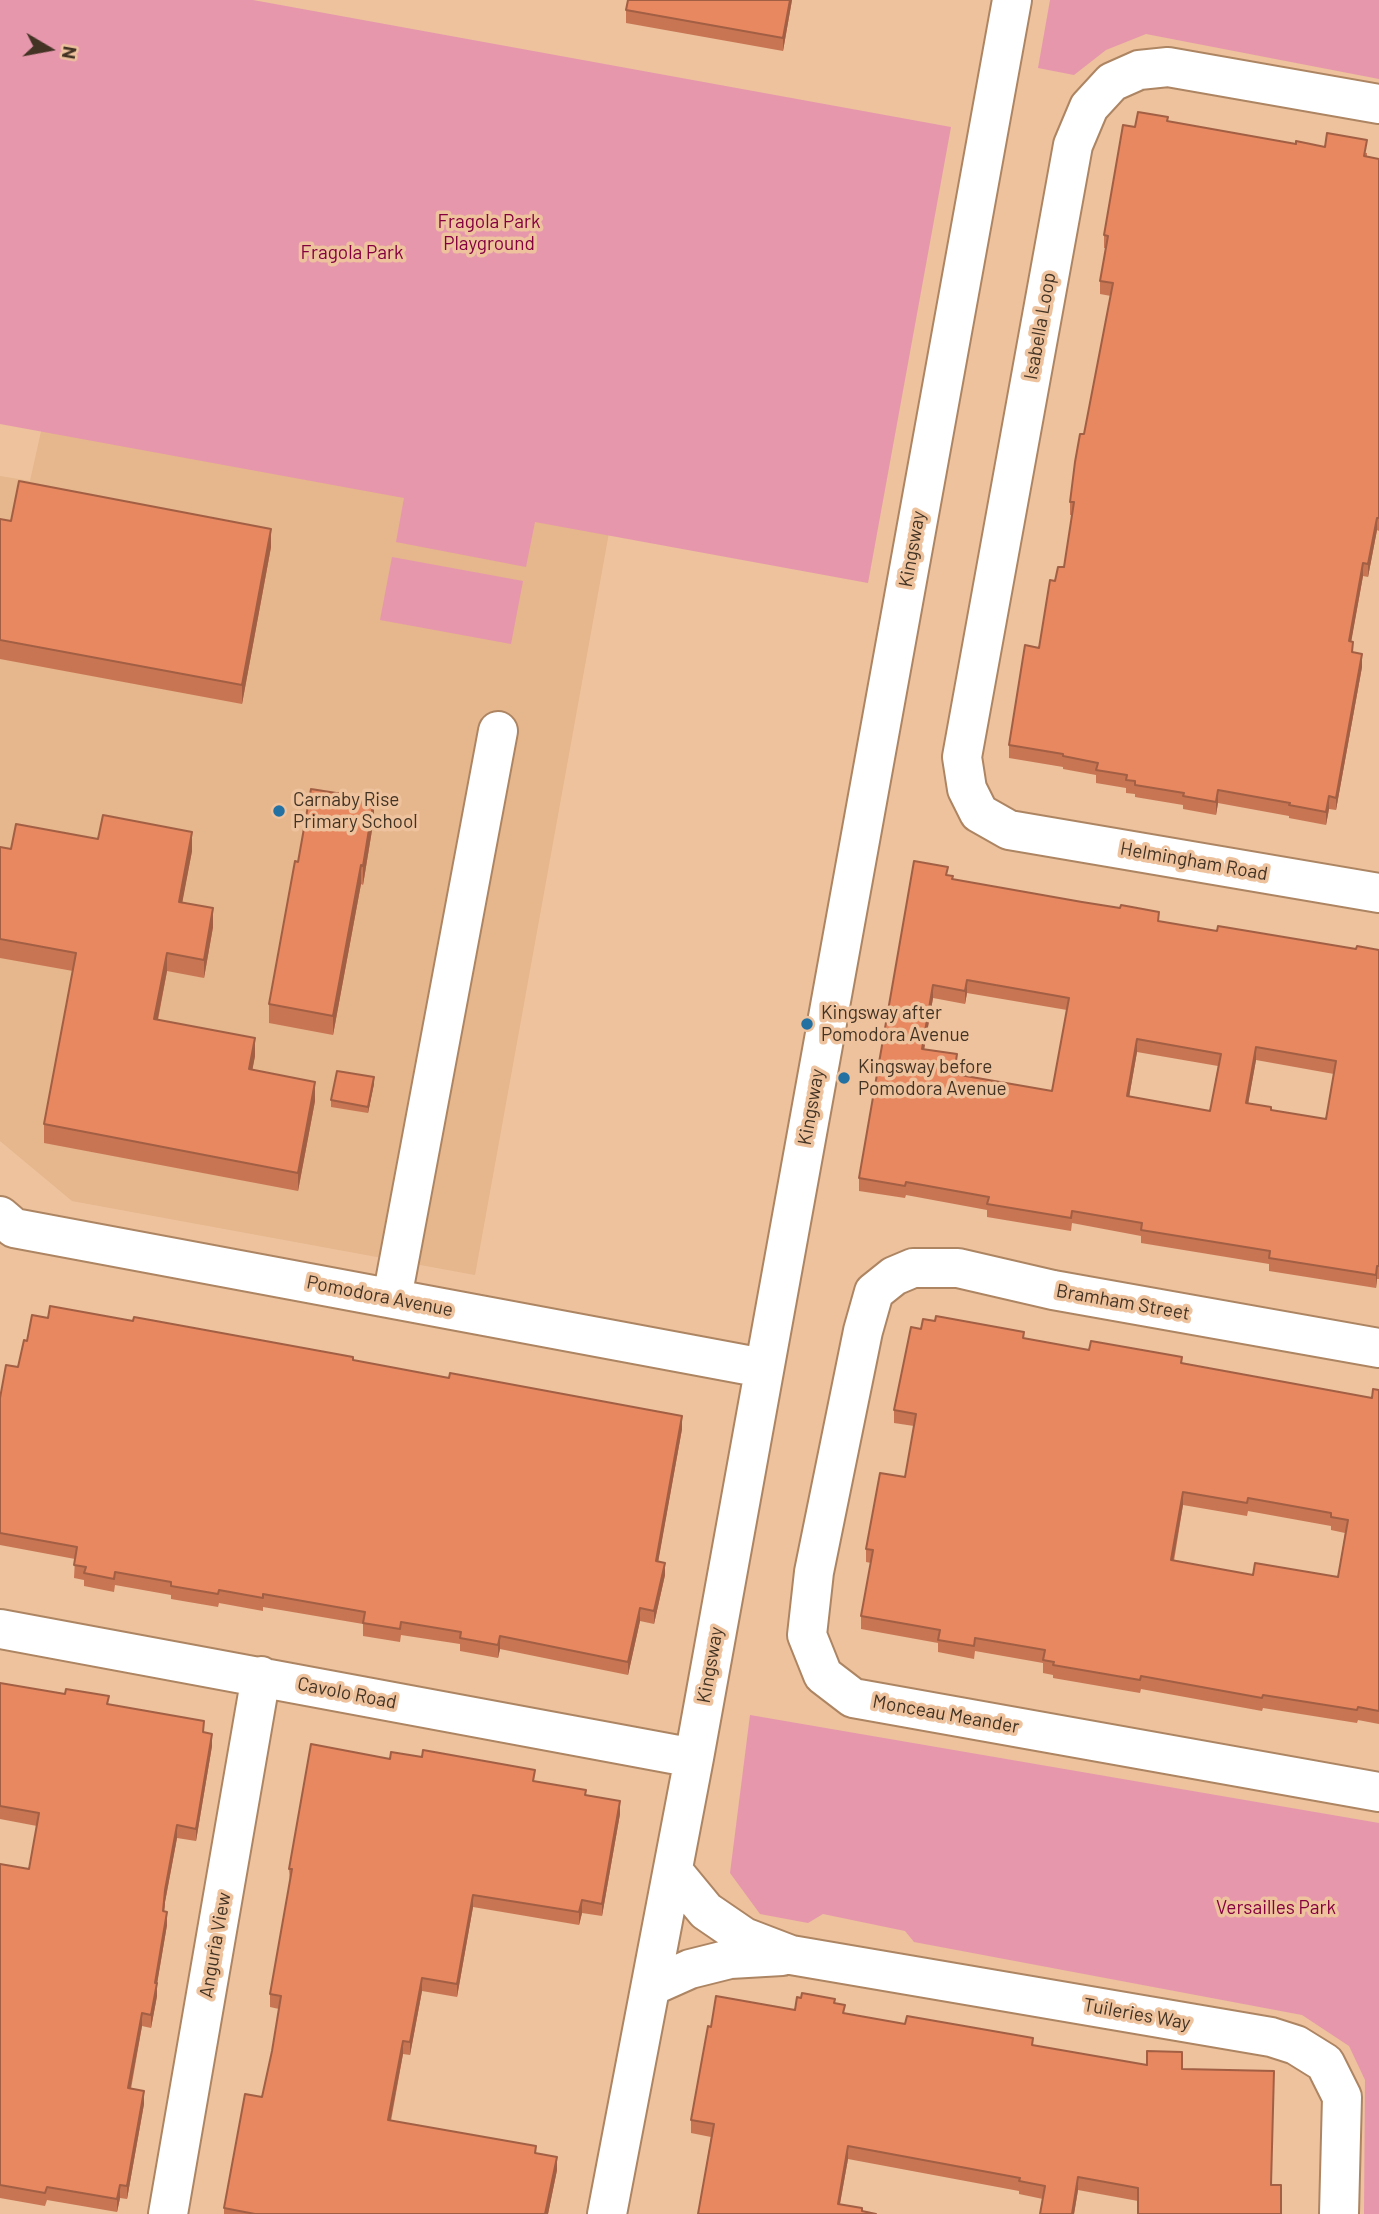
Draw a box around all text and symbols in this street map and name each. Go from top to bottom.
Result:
north arrow [14,14,84,84]
text: N [58,45,83,61]
park label: Fragola Park Playground [438,211,540,255]
park label: Fragola Park [301,242,403,264]
street label: Isabella Loop [1019,271,1061,381]
street label: Kingsway [894,509,930,589]
place label: Carnaby Rise Primary School [293,789,418,833]
marker: Carnaby Rise Primary School [271,803,287,819]
street label: Helmingham Road [1118,837,1270,885]
place label: Kingsway after Pomodora Avenue [821,1002,970,1046]
marker: Kingsway after Pomodora Avenue [799,1016,815,1032]
place label: Kingsway before Pomodora Avenue [858,1056,1007,1100]
street label: Kingsway [793,1067,829,1147]
marker: Kingsway before Pomodora Avenue [836,1070,852,1086]
street label: Pomodora Avenue [305,1271,455,1321]
street label: Bramham Street [1054,1279,1192,1325]
street label: Kingsway [692,1625,728,1705]
street label: Cavolo Road [295,1672,399,1714]
street label: Monceau Meander [871,1690,1021,1738]
street label: Anguria View [194,1890,236,2000]
park label: Versailles Park [1216,1897,1336,1919]
street label: Tuileries Way [1082,1993,1192,2035]

